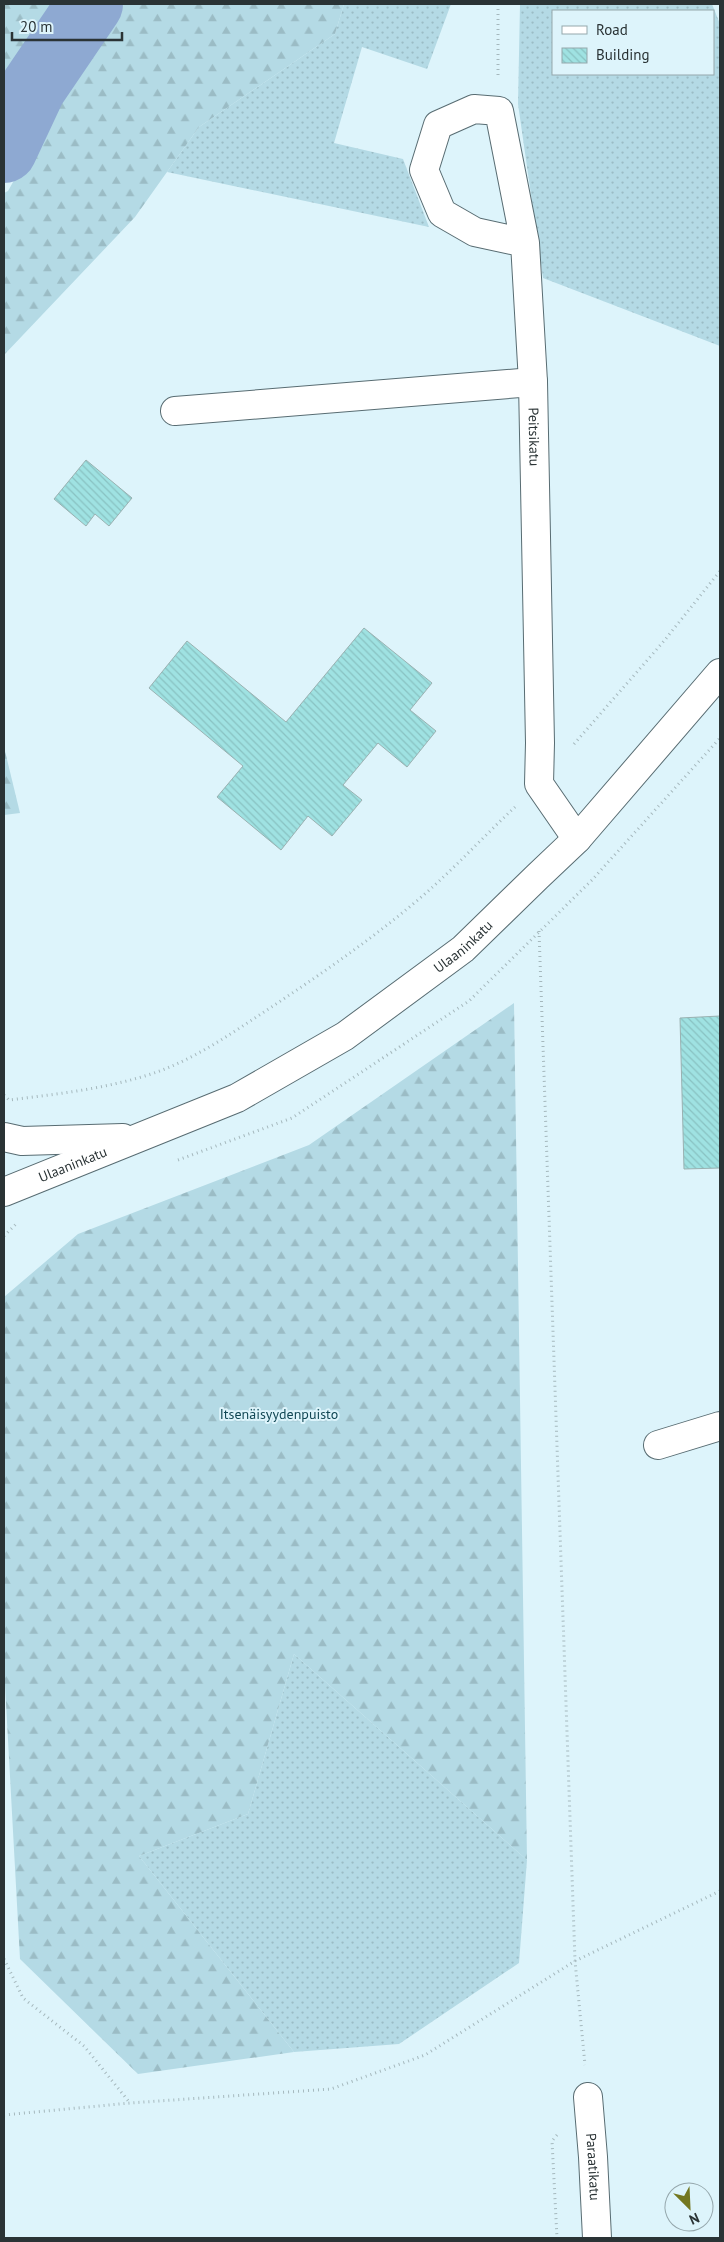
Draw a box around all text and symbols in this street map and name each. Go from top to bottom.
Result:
scale bar [12,10,122,42]
legend [552,10,714,75]
text: 20 m [20,17,53,36]
text: Road [596,20,628,39]
text: Building [596,45,650,64]
street label: Peitsikatu [524,407,544,466]
street label: Ulaaninkatu [430,916,496,977]
street label: Ulaaninkatu [36,1142,109,1186]
park label: Itsenäisyydenpuisto [220,1405,338,1423]
street label: Paraatikatu [582,2132,604,2201]
north arrow [664,2182,714,2232]
text: N [686,2209,702,2229]

